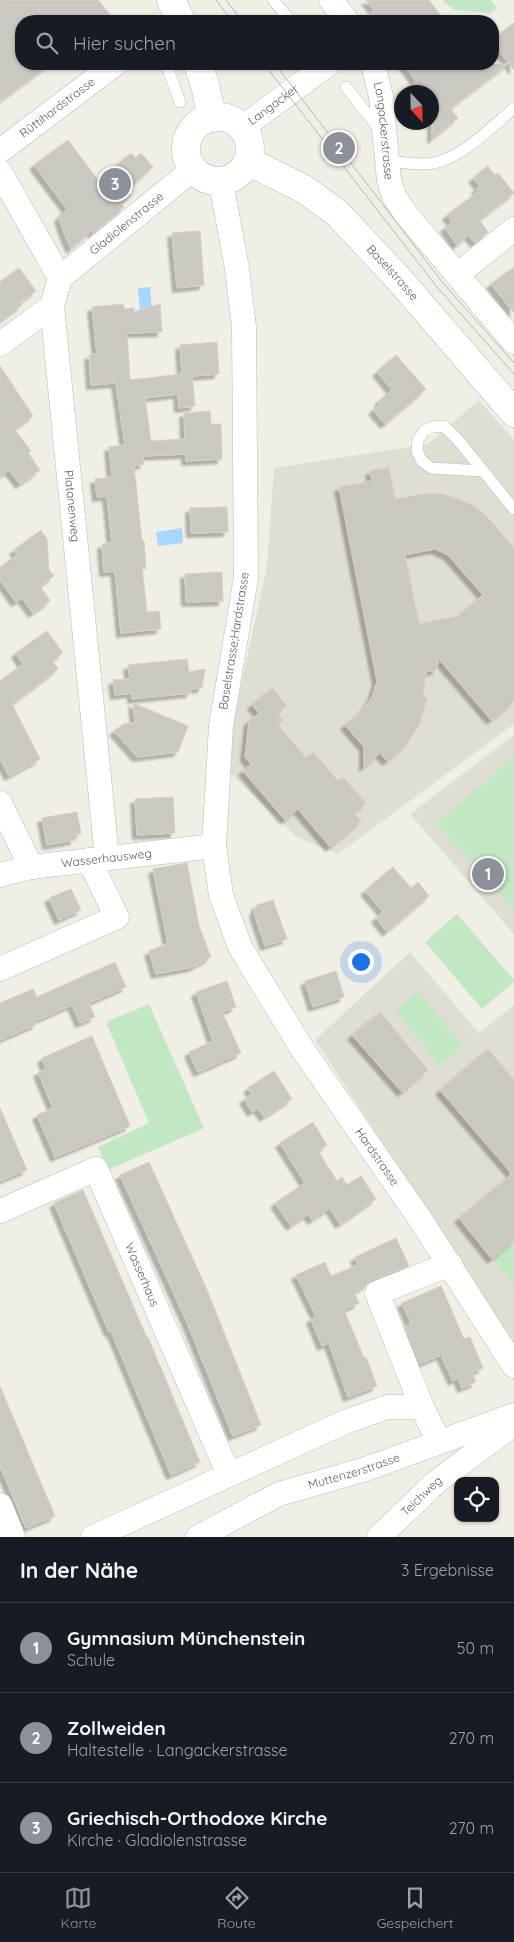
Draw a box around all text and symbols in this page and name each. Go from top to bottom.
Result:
search box [15,15,499,70]
icon: search [33,29,61,57]
text: Hier suchen [73,31,176,55]
street label: Rüttihardstrasse [16,74,98,141]
street label: Langacker [245,80,301,128]
street label: Langackerstrasse [371,80,397,181]
north arrow [394,85,439,130]
pin: 2 [323,129,355,167]
pin: 3 [99,165,131,203]
street label: Gladiolenstrasse [86,188,167,258]
street label: Baselstrasse [364,242,422,303]
street label: Platanenweg [61,469,83,543]
street label: Baselstrasse;Hardstrasse [215,571,252,711]
street label: Wasserhausweg [60,845,153,870]
pin: 1 [472,855,504,893]
your location [348,949,374,975]
street label: Hardstrasse [352,1125,403,1189]
street label: Wasserhaus [122,1240,163,1309]
street label: Muttenzerstrasse [306,1449,402,1492]
street label: Teichweg [397,1472,445,1519]
map controls [454,1477,499,1522]
button: locate [454,1477,499,1522]
text: In der Nähe [20,1557,138,1583]
text: 3 Ergebnisse [401,1560,494,1580]
text: Gymnasium Münchenstein [67,1626,305,1650]
text: 1 [33,1638,39,1658]
text: 50 m [457,1638,494,1658]
text: Schule [67,1650,115,1670]
text: Zollweiden [67,1716,166,1740]
text: 2 [31,1728,41,1748]
text: 270 m [449,1728,494,1748]
text: Haltestelle · Langackerstrasse [67,1740,288,1760]
text: Griechisch-Orthodoxe Kirche [67,1806,327,1830]
text: 3 [32,1818,40,1838]
text: 270 m [449,1818,494,1838]
text: Kirche · Gladiolenstrasse [67,1830,247,1850]
tab: Karte [60,1884,96,1932]
tab: Route [217,1884,256,1932]
tab: Gespeichert [377,1884,453,1932]

